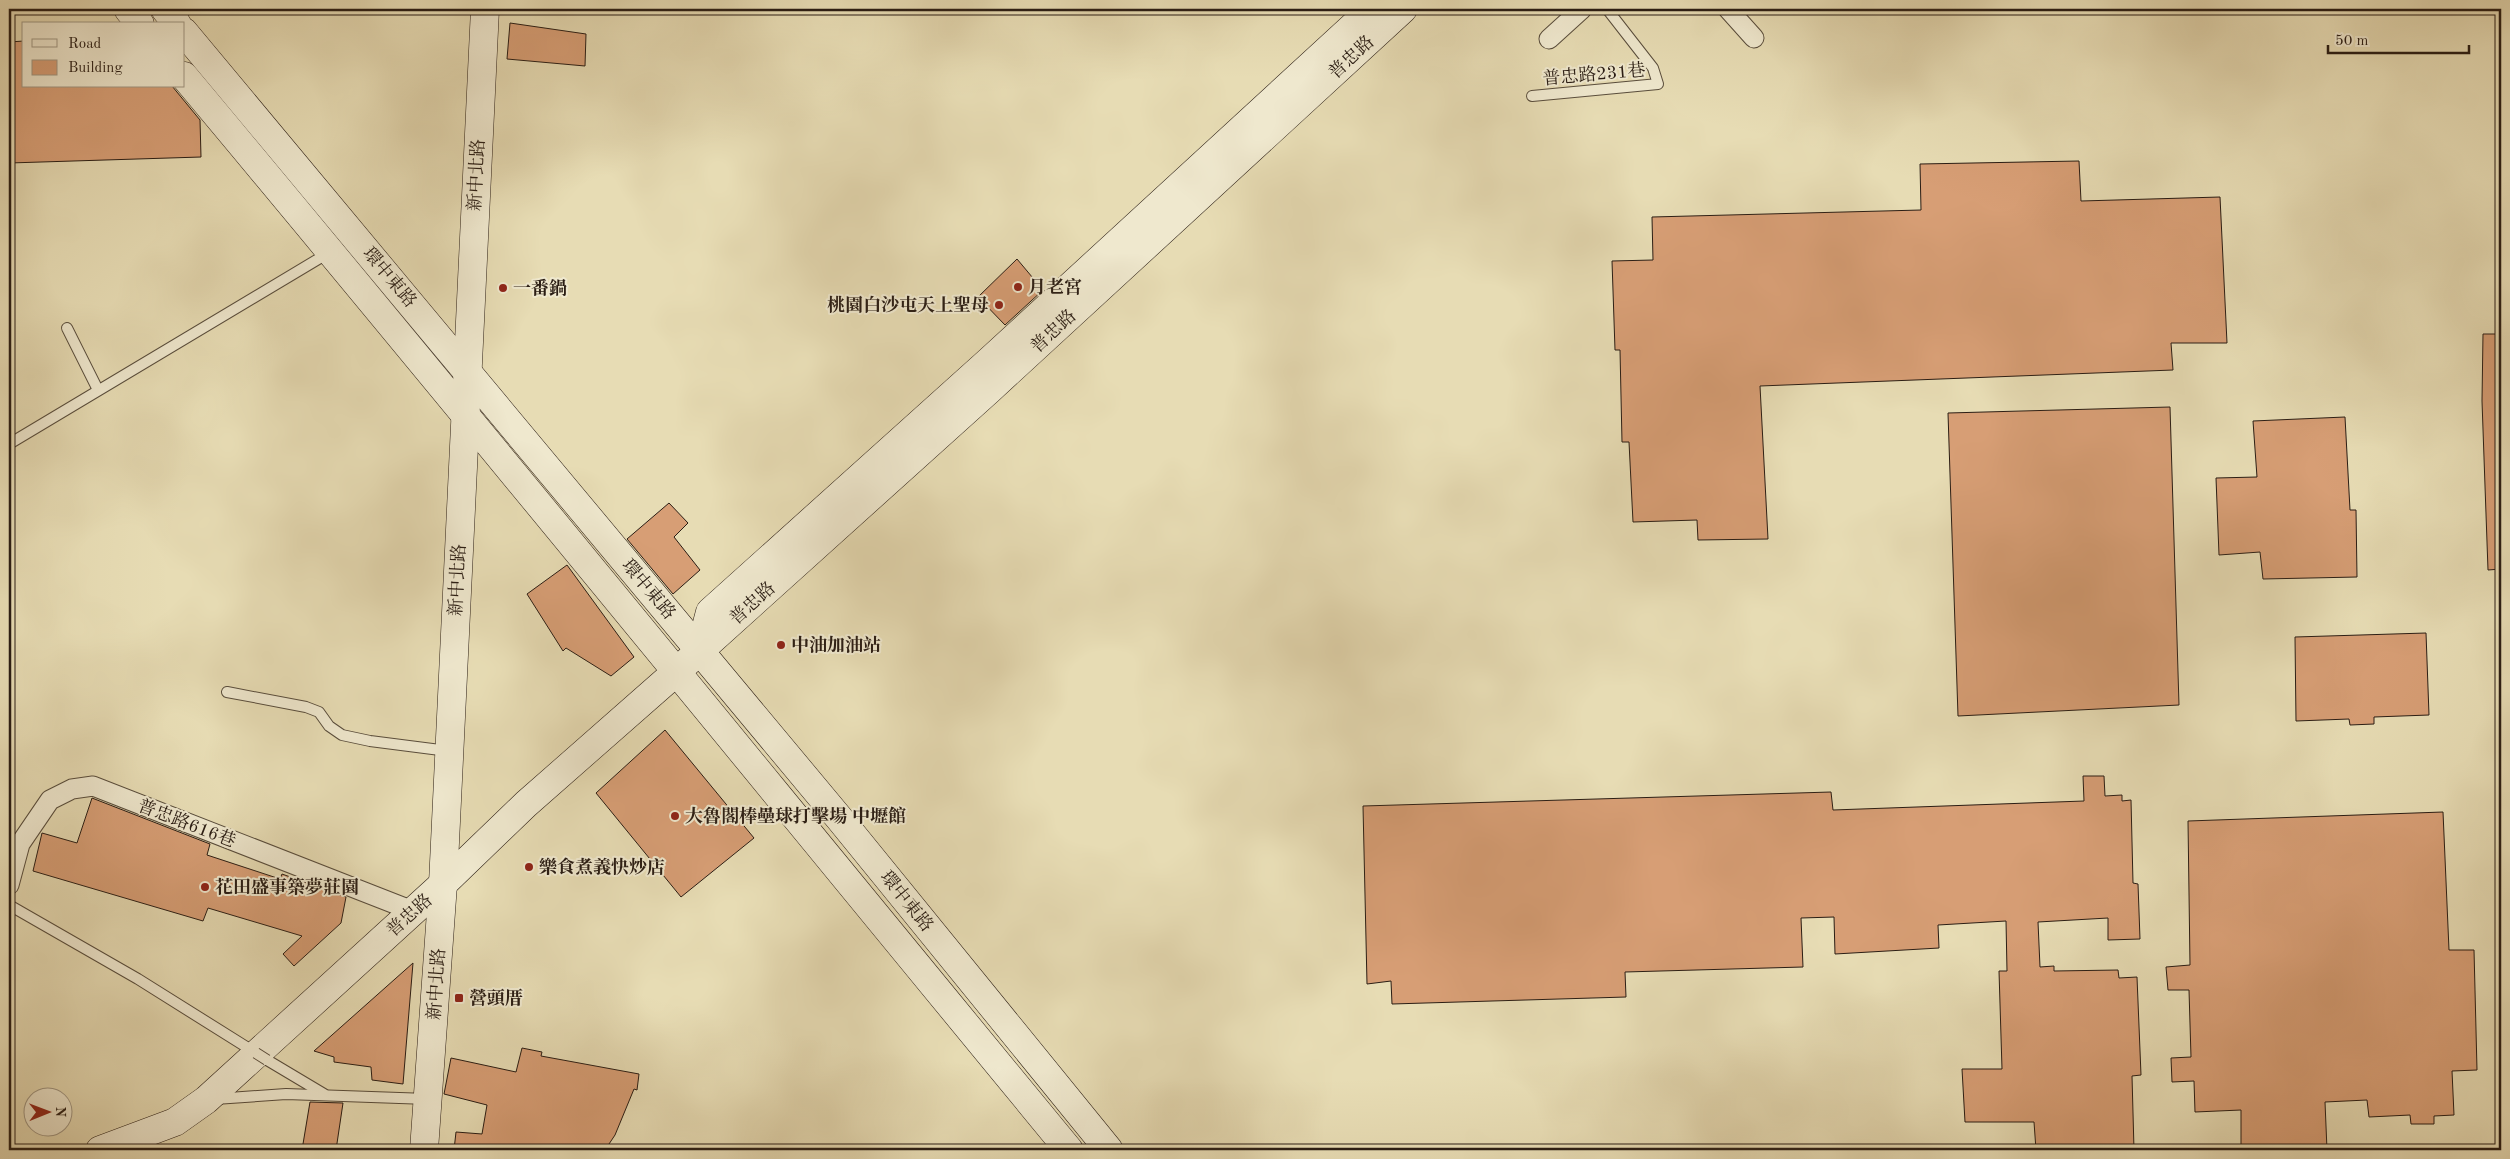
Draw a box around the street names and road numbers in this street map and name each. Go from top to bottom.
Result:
street label: 普忠路 [1324,31,1378,83]
street label: 普忠路231巷 [1542,60,1646,88]
street label: 新中北路 [464,139,488,211]
street label: 環中東路 [359,243,421,311]
street label: 普忠路 [1026,305,1080,357]
street label: 新中北路 [445,544,469,616]
street label: 環中東路 [618,555,680,623]
street label: 普忠路 [725,578,779,628]
street label: 普忠路616巷 [135,795,239,851]
street label: 環中東路 [877,867,937,935]
street label: 普忠路 [382,890,436,940]
street label: 新中北路 [424,947,448,1021]

